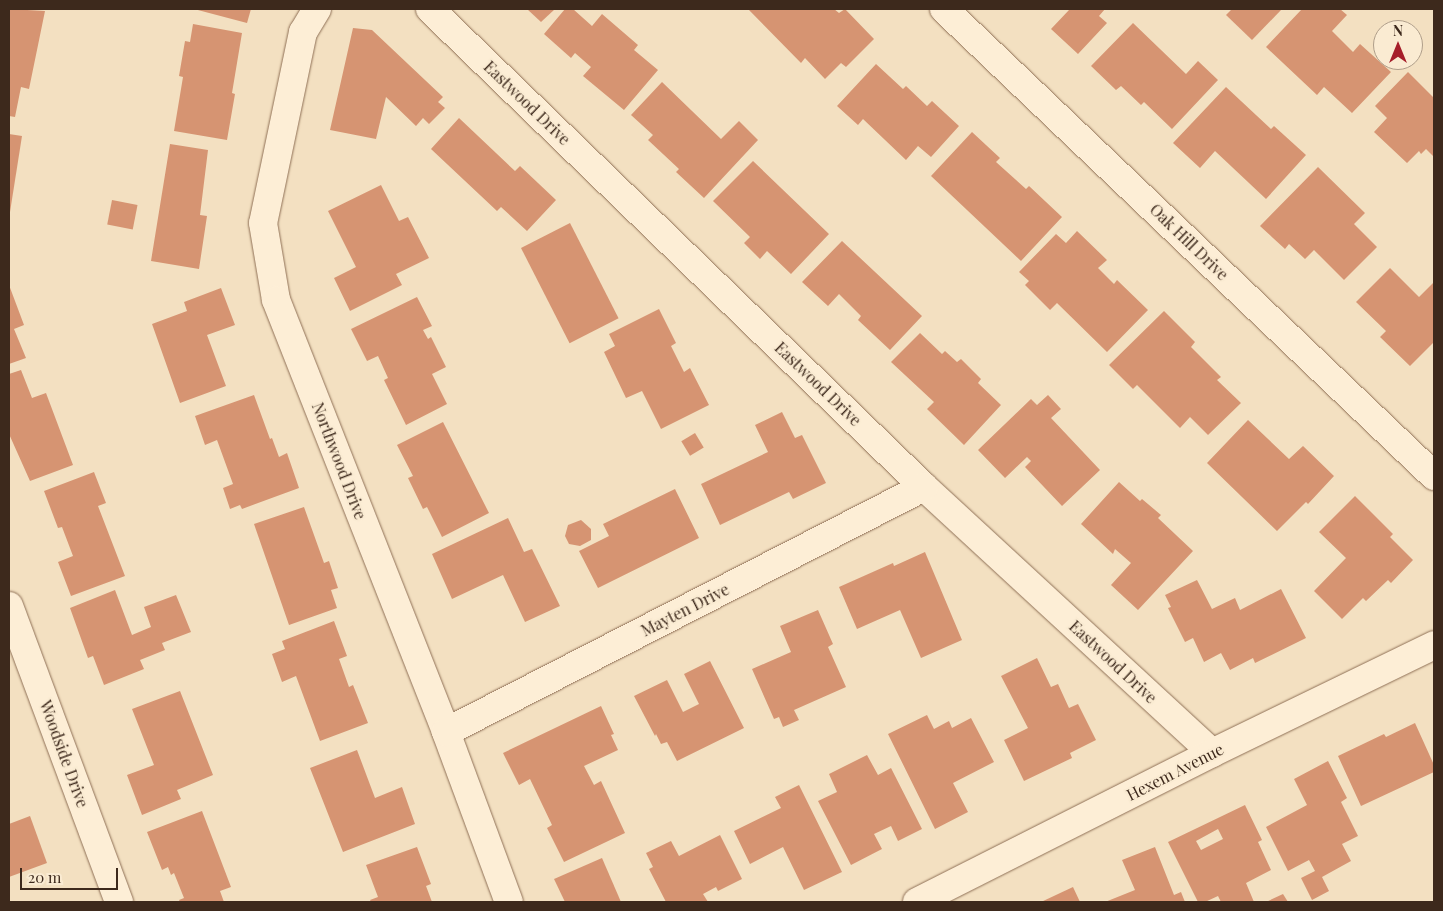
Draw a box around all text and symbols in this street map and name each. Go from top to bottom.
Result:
north arrow [1373,20,1423,70]
text: N [1393,21,1403,40]
street label: Eastwood Drive [480,57,574,149]
street label: Oak Hill Drive [1146,200,1232,284]
street label: Eastwood Drive [771,338,865,430]
street label: Northwood Drive [308,400,370,522]
street label: Mayten Drive [638,580,732,640]
street label: Eastwood Drive [1065,617,1161,707]
street label: Woodside Drive [36,698,92,810]
street label: Hexem Avenue [1123,739,1227,805]
scale bar [22,858,120,890]
text: 20 m [28,867,61,887]

